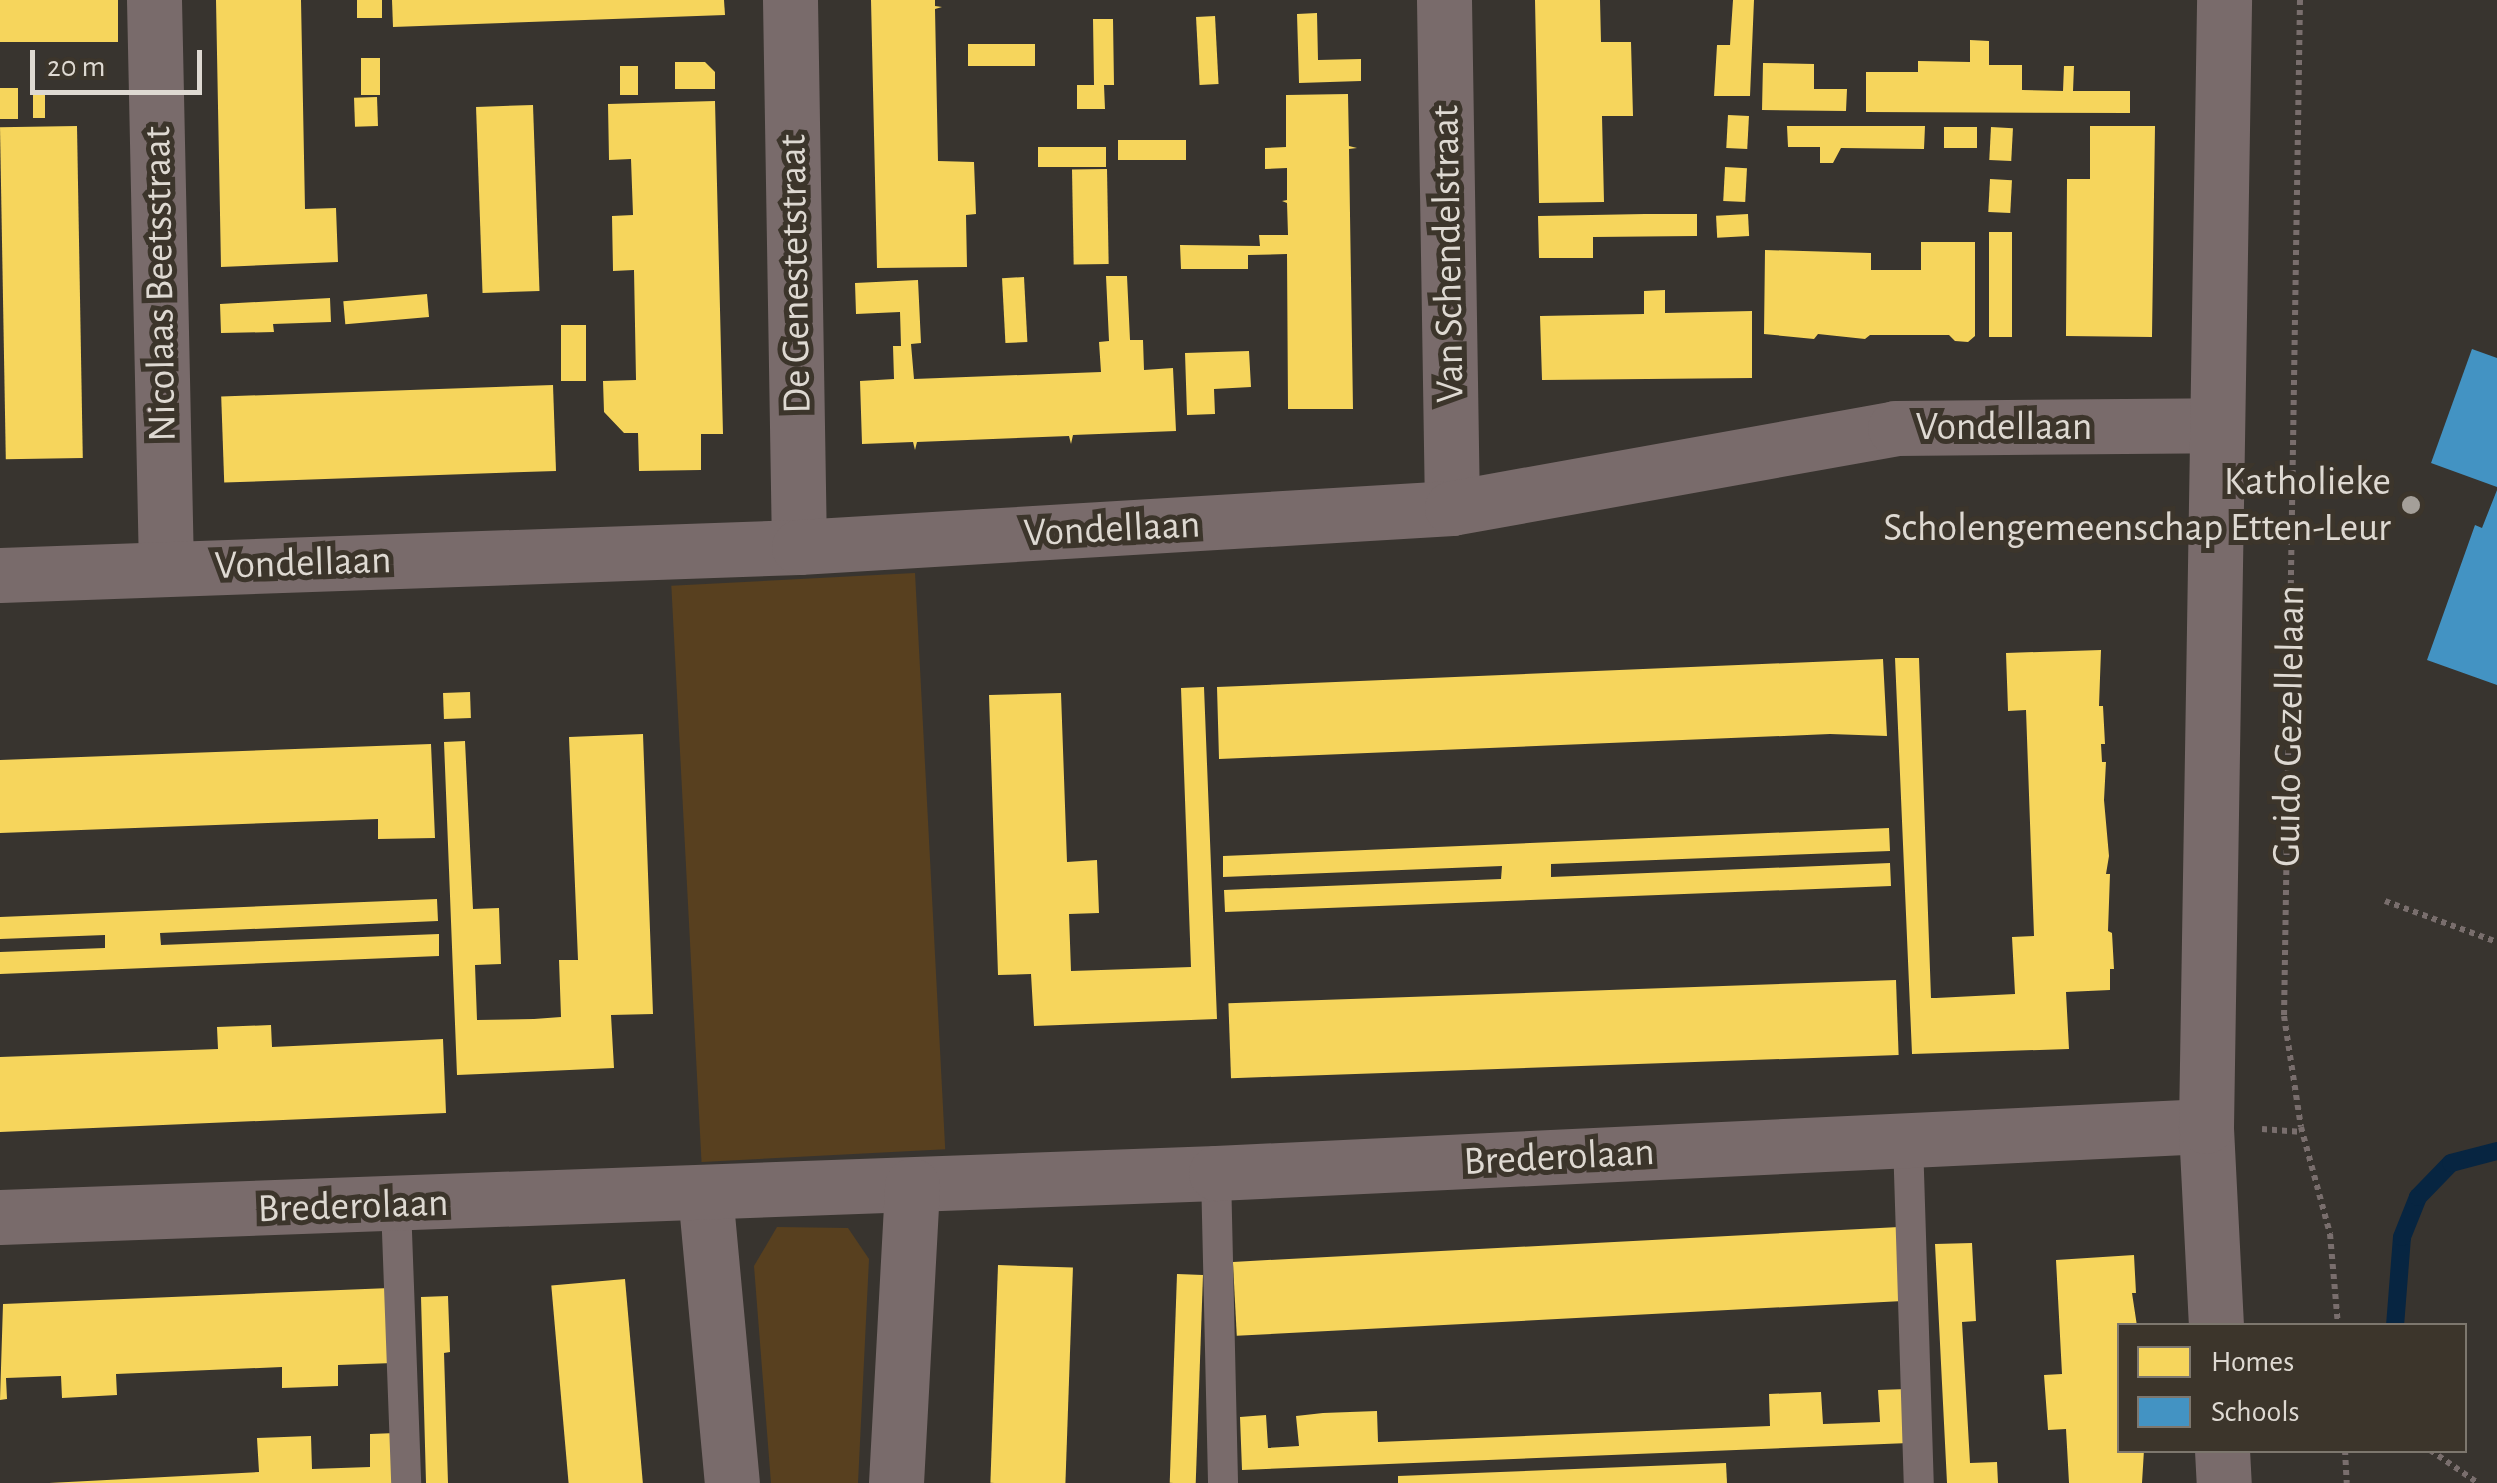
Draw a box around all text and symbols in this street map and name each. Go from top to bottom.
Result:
scale bar [35,30,208,92]
text: 20 m [47,52,105,82]
street label: Van Schendelstraat [1421,105,1475,403]
street label: Nicolaas Beetsstraat [133,126,187,442]
street label: De Genestetstraat [769,134,821,414]
street label: Vondellaan [1916,403,2092,451]
place label: Katholieke Scholengemeenschap Etten-Leur [1883,458,2391,552]
marker: Katholieke Scholengemeenschap Etten-Leur [2400,494,2422,516]
street label: Vondellaan [1022,500,1202,558]
street label: Vondellaan [214,536,392,590]
street label: Guido Gezellelaan [2263,585,2315,867]
street label: Brederolaan [1462,1128,1656,1186]
street label: Brederolaan [257,1179,449,1233]
legend [2117,1323,2467,1453]
text: Homes [2211,1347,2294,1377]
text: Schools [2211,1397,2300,1427]

